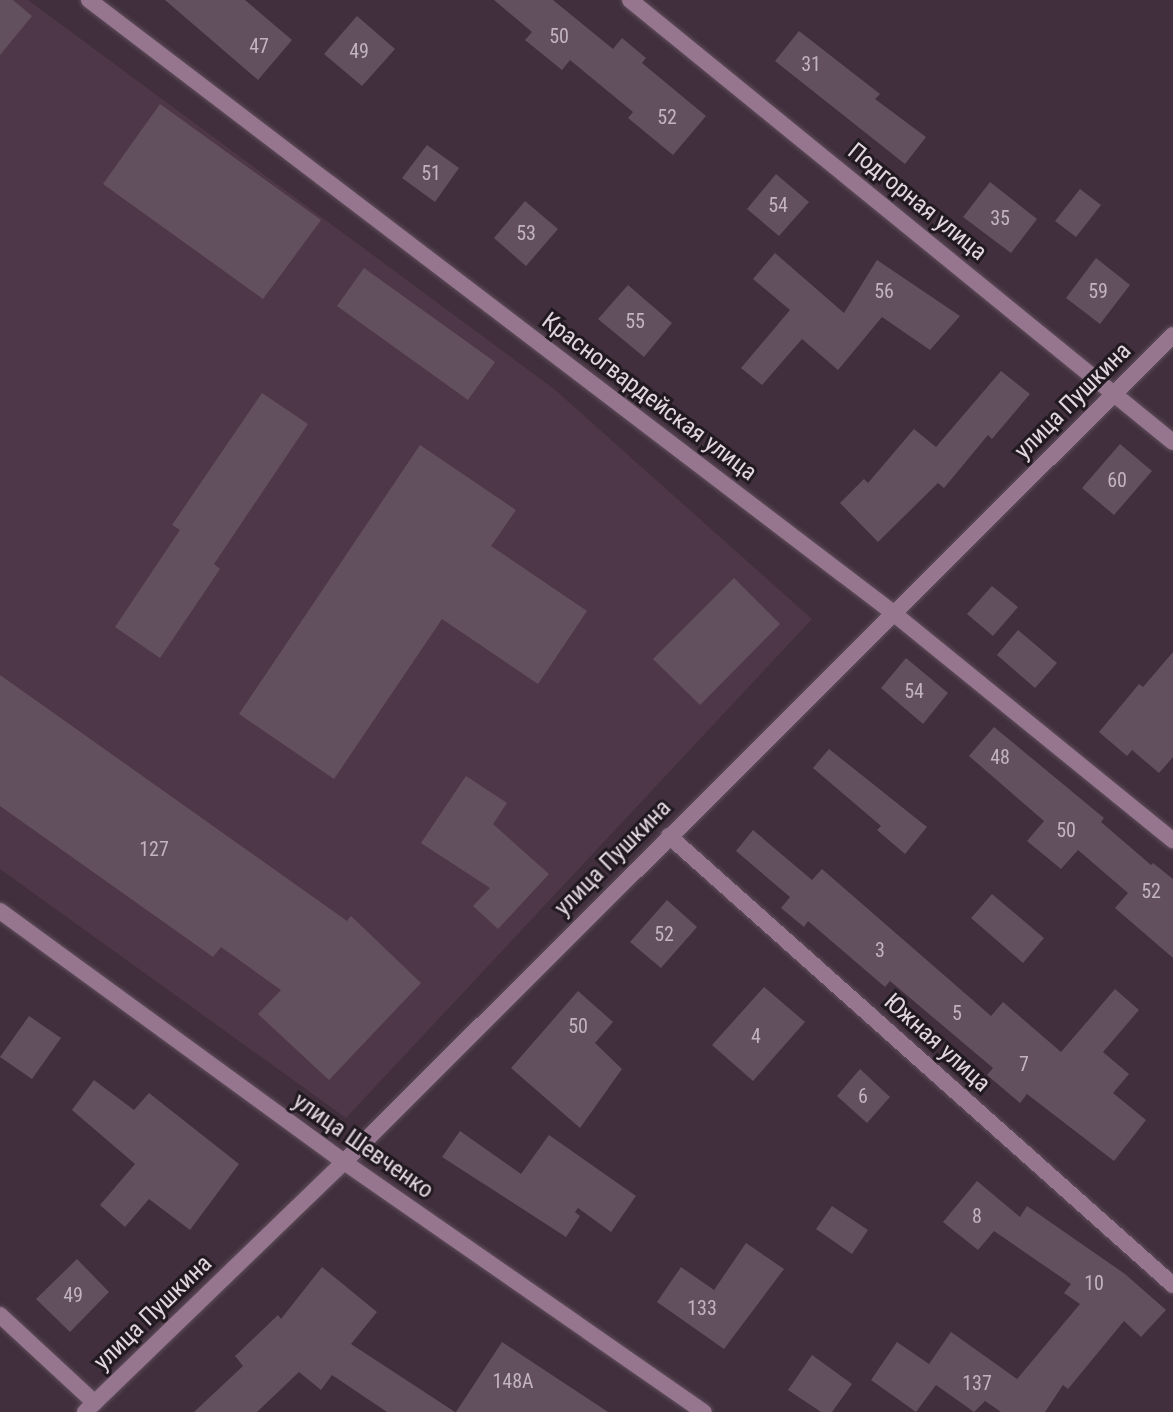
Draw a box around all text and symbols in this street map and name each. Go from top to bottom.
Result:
house number: 50 [549,24,569,48]
house number: 47 [249,34,269,58]
house number: 49 [349,39,369,63]
house number: 31 [801,52,821,76]
house number: 52 [657,105,677,129]
street label: Подгорная улица [842,137,992,267]
house number: 51 [421,161,441,185]
house number: 54 [768,193,788,217]
house number: 35 [990,206,1010,230]
house number: 53 [516,221,536,245]
house number: 56 [874,279,894,303]
house number: 59 [1088,279,1108,303]
street label: Красногвардейская улица [536,307,762,487]
house number: 55 [625,309,645,333]
street label: улица Пушкина [1009,337,1137,465]
house number: 60 [1107,468,1127,492]
house number: 54 [904,679,924,703]
house number: 48 [990,745,1010,769]
street label: улица Пушкина [549,794,677,922]
house number: 50 [1056,818,1076,842]
house number: 127 [139,837,169,861]
house number: 52 [1141,879,1161,903]
house number: 52 [654,922,674,946]
house number: 3 [875,938,885,962]
street label: Южная улица [878,988,996,1098]
house number: 5 [952,1001,962,1025]
house number: 50 [568,1014,588,1038]
house number: 4 [751,1024,761,1048]
house number: 7 [1019,1052,1029,1076]
house number: 6 [858,1084,868,1108]
street label: улица Шевченко [287,1087,439,1205]
house number: 8 [972,1204,982,1228]
street label: улица Пушкина [88,1250,218,1376]
house number: 10 [1084,1271,1104,1295]
house number: 49 [63,1283,83,1307]
house number: 133 [687,1296,717,1320]
house number: 148А [492,1369,534,1393]
house number: 137 [962,1371,992,1395]

